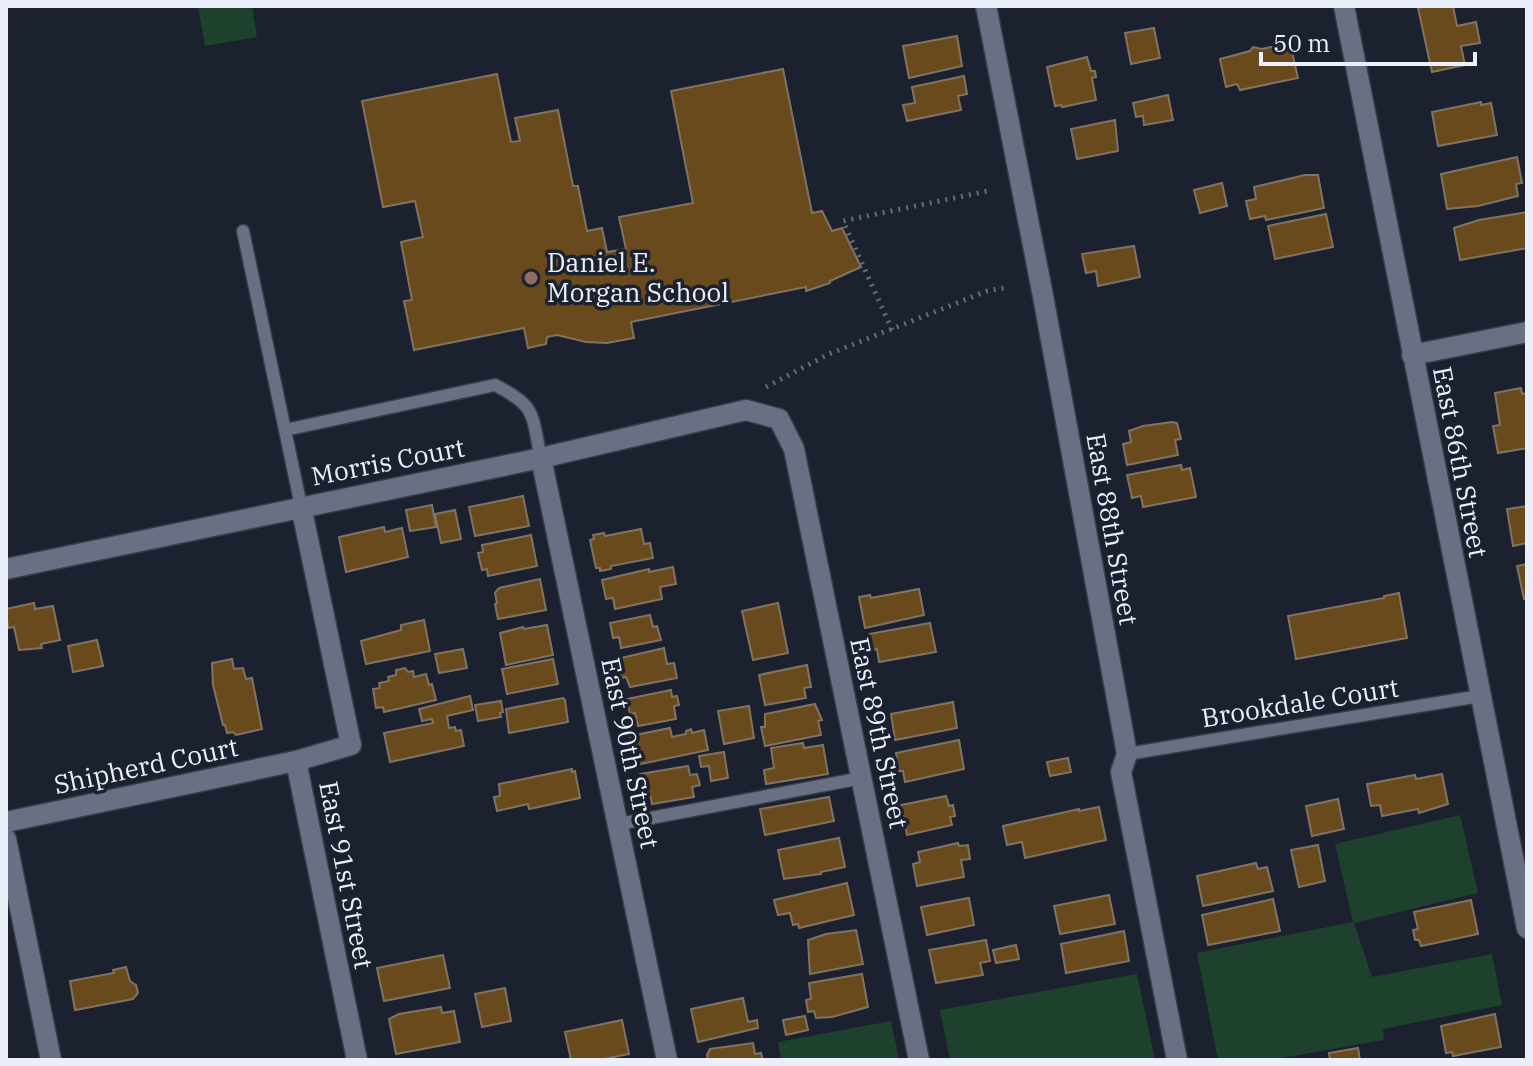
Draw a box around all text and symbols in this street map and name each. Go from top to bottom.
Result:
scale bar [1261,16,1475,66]
text: 50 m [1273,27,1330,59]
place label: Daniel E. Morgan School [547,245,729,309]
marker: Daniel E. Morgan School [522,269,540,287]
street label: East 86th Street [1426,363,1496,560]
street label: Morris Court [308,429,467,493]
street label: East 88th Street [1079,430,1147,627]
street label: East 89th Street [843,634,917,831]
street label: East 90th Street [594,654,668,851]
street label: Brookdale Court [1199,670,1401,734]
street label: Shipherd Court [51,729,241,801]
street label: East 91st Street [312,778,382,972]

